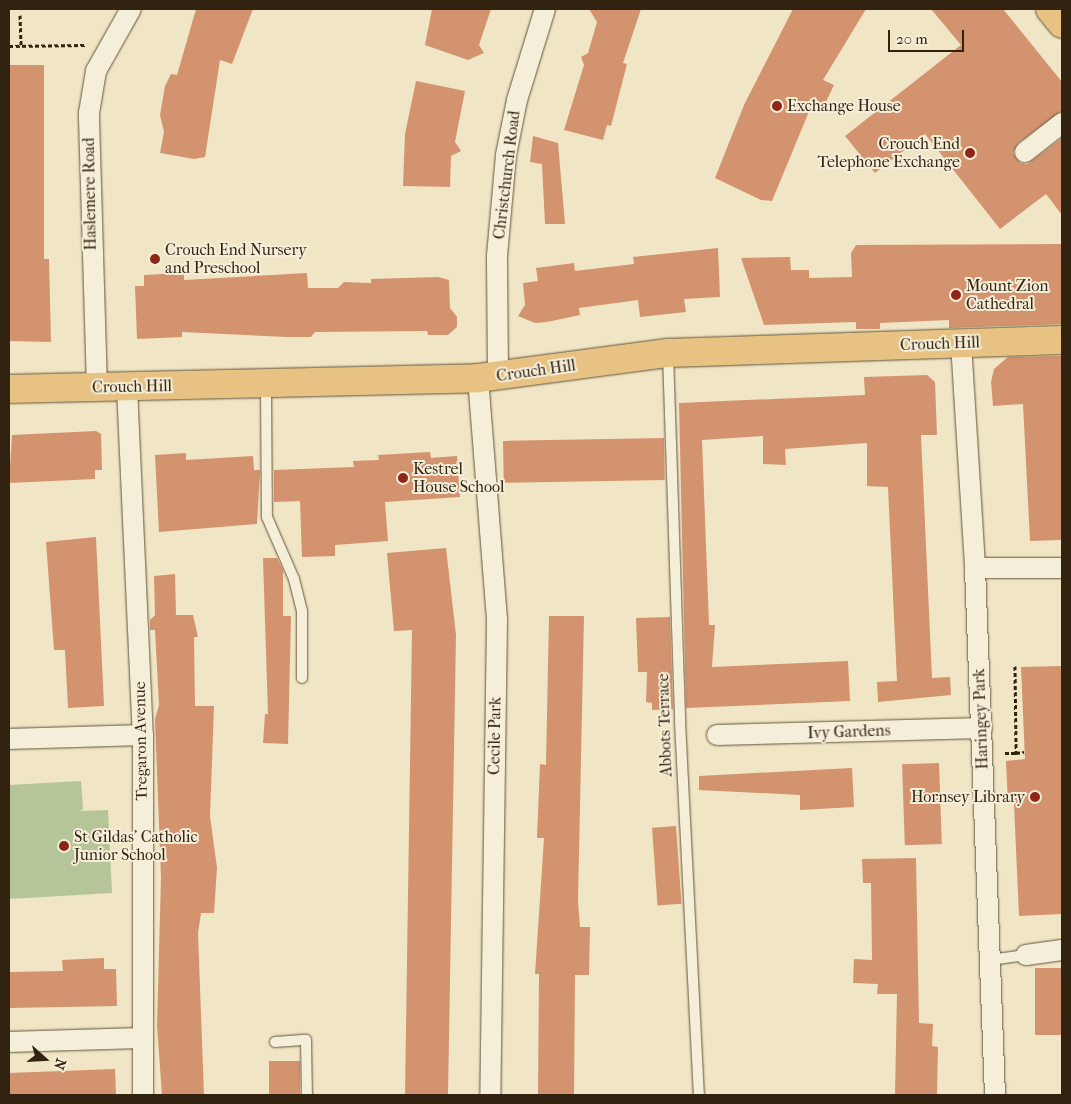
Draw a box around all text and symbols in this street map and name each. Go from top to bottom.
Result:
scale bar [891,20,967,52]
text: 20 m [896,30,928,48]
place label: Exchange House [787,96,901,116]
marker: Exchange House [771,100,783,112]
street label: Christchurch Road [490,110,524,240]
place label: Crouch End Telephone Exchange [818,134,960,172]
street label: Haslemere Road [79,137,101,251]
marker: Crouch End Telephone Exchange [964,147,976,159]
place label: Crouch End Nursery and Preschool [165,240,307,278]
marker: Crouch End Nursery and Preschool [149,253,161,265]
place label: Mount Zion Cathedral [966,276,1048,314]
marker: Mount Zion Cathedral [950,289,962,301]
street label: Crouch Hill [900,333,980,355]
street label: Crouch Hill [495,356,577,386]
street label: Crouch Hill [92,377,172,397]
place label: Kestrel House School [413,459,504,497]
marker: Kestrel House School [397,472,409,484]
street label: Haringey Park [970,668,992,770]
street label: Abbots Terrace [654,673,676,777]
street label: Tregaron Avenue [130,681,152,801]
street label: Cecile Park [485,697,505,775]
street label: Ivy Gardens [807,721,891,743]
place label: Hornsey Library [911,787,1025,807]
marker: Hornsey Library [1029,791,1041,803]
place label: St Gildas' Catholic Junior School [74,827,198,865]
marker: St Gildas' Catholic Junior School [58,840,70,852]
north arrow [20,1034,70,1084]
text: N [50,1056,69,1072]

